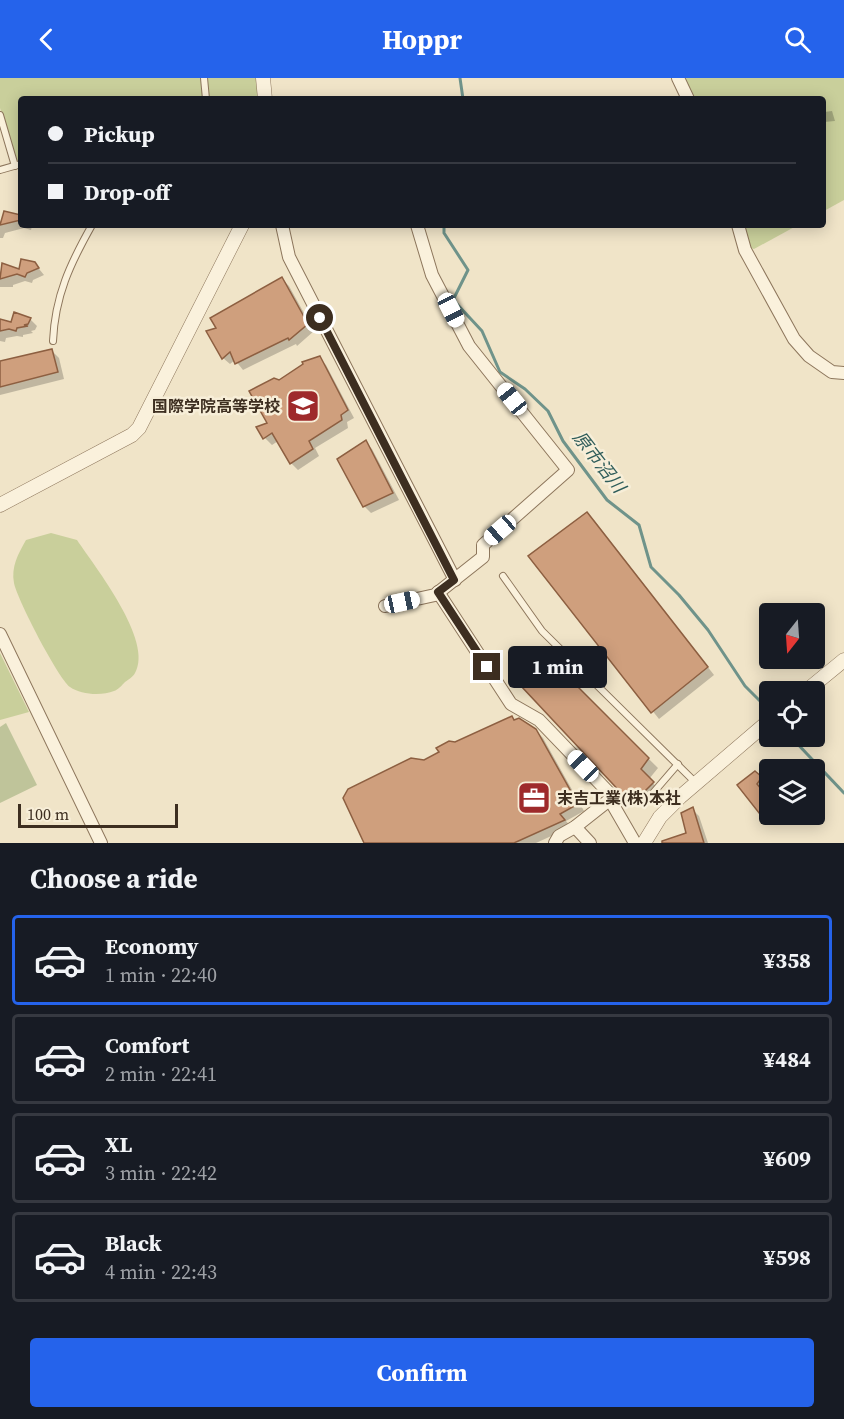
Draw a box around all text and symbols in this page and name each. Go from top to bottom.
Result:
text: Hoppr [382,21,462,58]
icon: back [30,23,63,56]
icon: search [781,23,814,56]
text: Pickup [84,119,155,149]
text: Drop-off [84,177,170,207]
car [435,290,467,330]
route start [306,304,333,331]
car [494,379,530,419]
school or university icon: 国際学院高等学校 [285,388,321,424]
place label: 国際学院高等学校 [152,395,280,417]
water label: 原市沼川 [567,426,633,499]
car [481,511,519,549]
car [383,589,421,615]
north arrow [759,603,825,669]
map controls [759,603,825,825]
callout: 1 min [508,646,607,688]
route end [473,653,500,680]
text: 1 min [532,653,583,681]
button: locate [759,681,825,747]
car [564,747,602,785]
button: layers [759,759,825,825]
office icon: 末吉工業(株)本社 [516,780,552,816]
place label: 末吉工業(株)本社 [557,787,681,809]
scale bar [18,801,178,828]
text: 100 m [27,803,69,825]
text: Choose a ride [30,860,198,897]
text: Economy [105,931,199,961]
icon: car [33,933,87,987]
text: ¥358 [763,945,811,975]
text: 1 min · 22:40 [105,961,217,989]
text: Comfort [105,1030,189,1060]
icon: car [33,1032,87,1086]
text: ¥484 [763,1044,811,1074]
text: 2 min · 22:41 [105,1060,217,1088]
text: XL [105,1129,132,1159]
icon: car [33,1131,87,1185]
text: ¥609 [763,1143,811,1173]
text: 3 min · 22:42 [105,1159,217,1187]
text: Black [105,1228,162,1258]
icon: car [33,1230,87,1284]
text: ¥598 [763,1242,811,1272]
text: 4 min · 22:43 [105,1258,217,1286]
button: Confirm [30,1338,814,1407]

